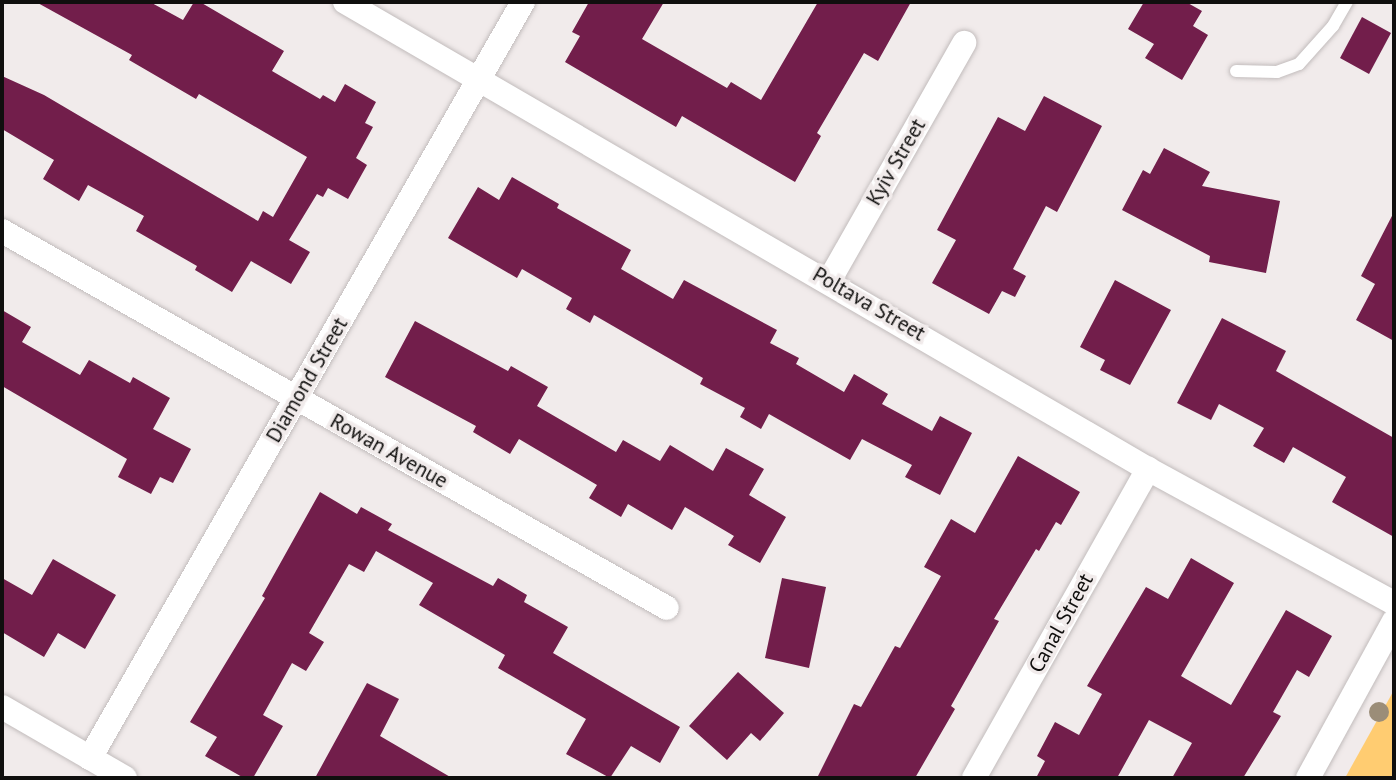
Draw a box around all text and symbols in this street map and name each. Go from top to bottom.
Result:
street label: Kyiv Street [861,114,931,210]
street label: Poltava Street [808,262,930,346]
street label: Diamond Street [261,313,353,447]
street label: Rowan Avenue [326,408,452,494]
street label: Canal Street [1023,569,1099,677]

